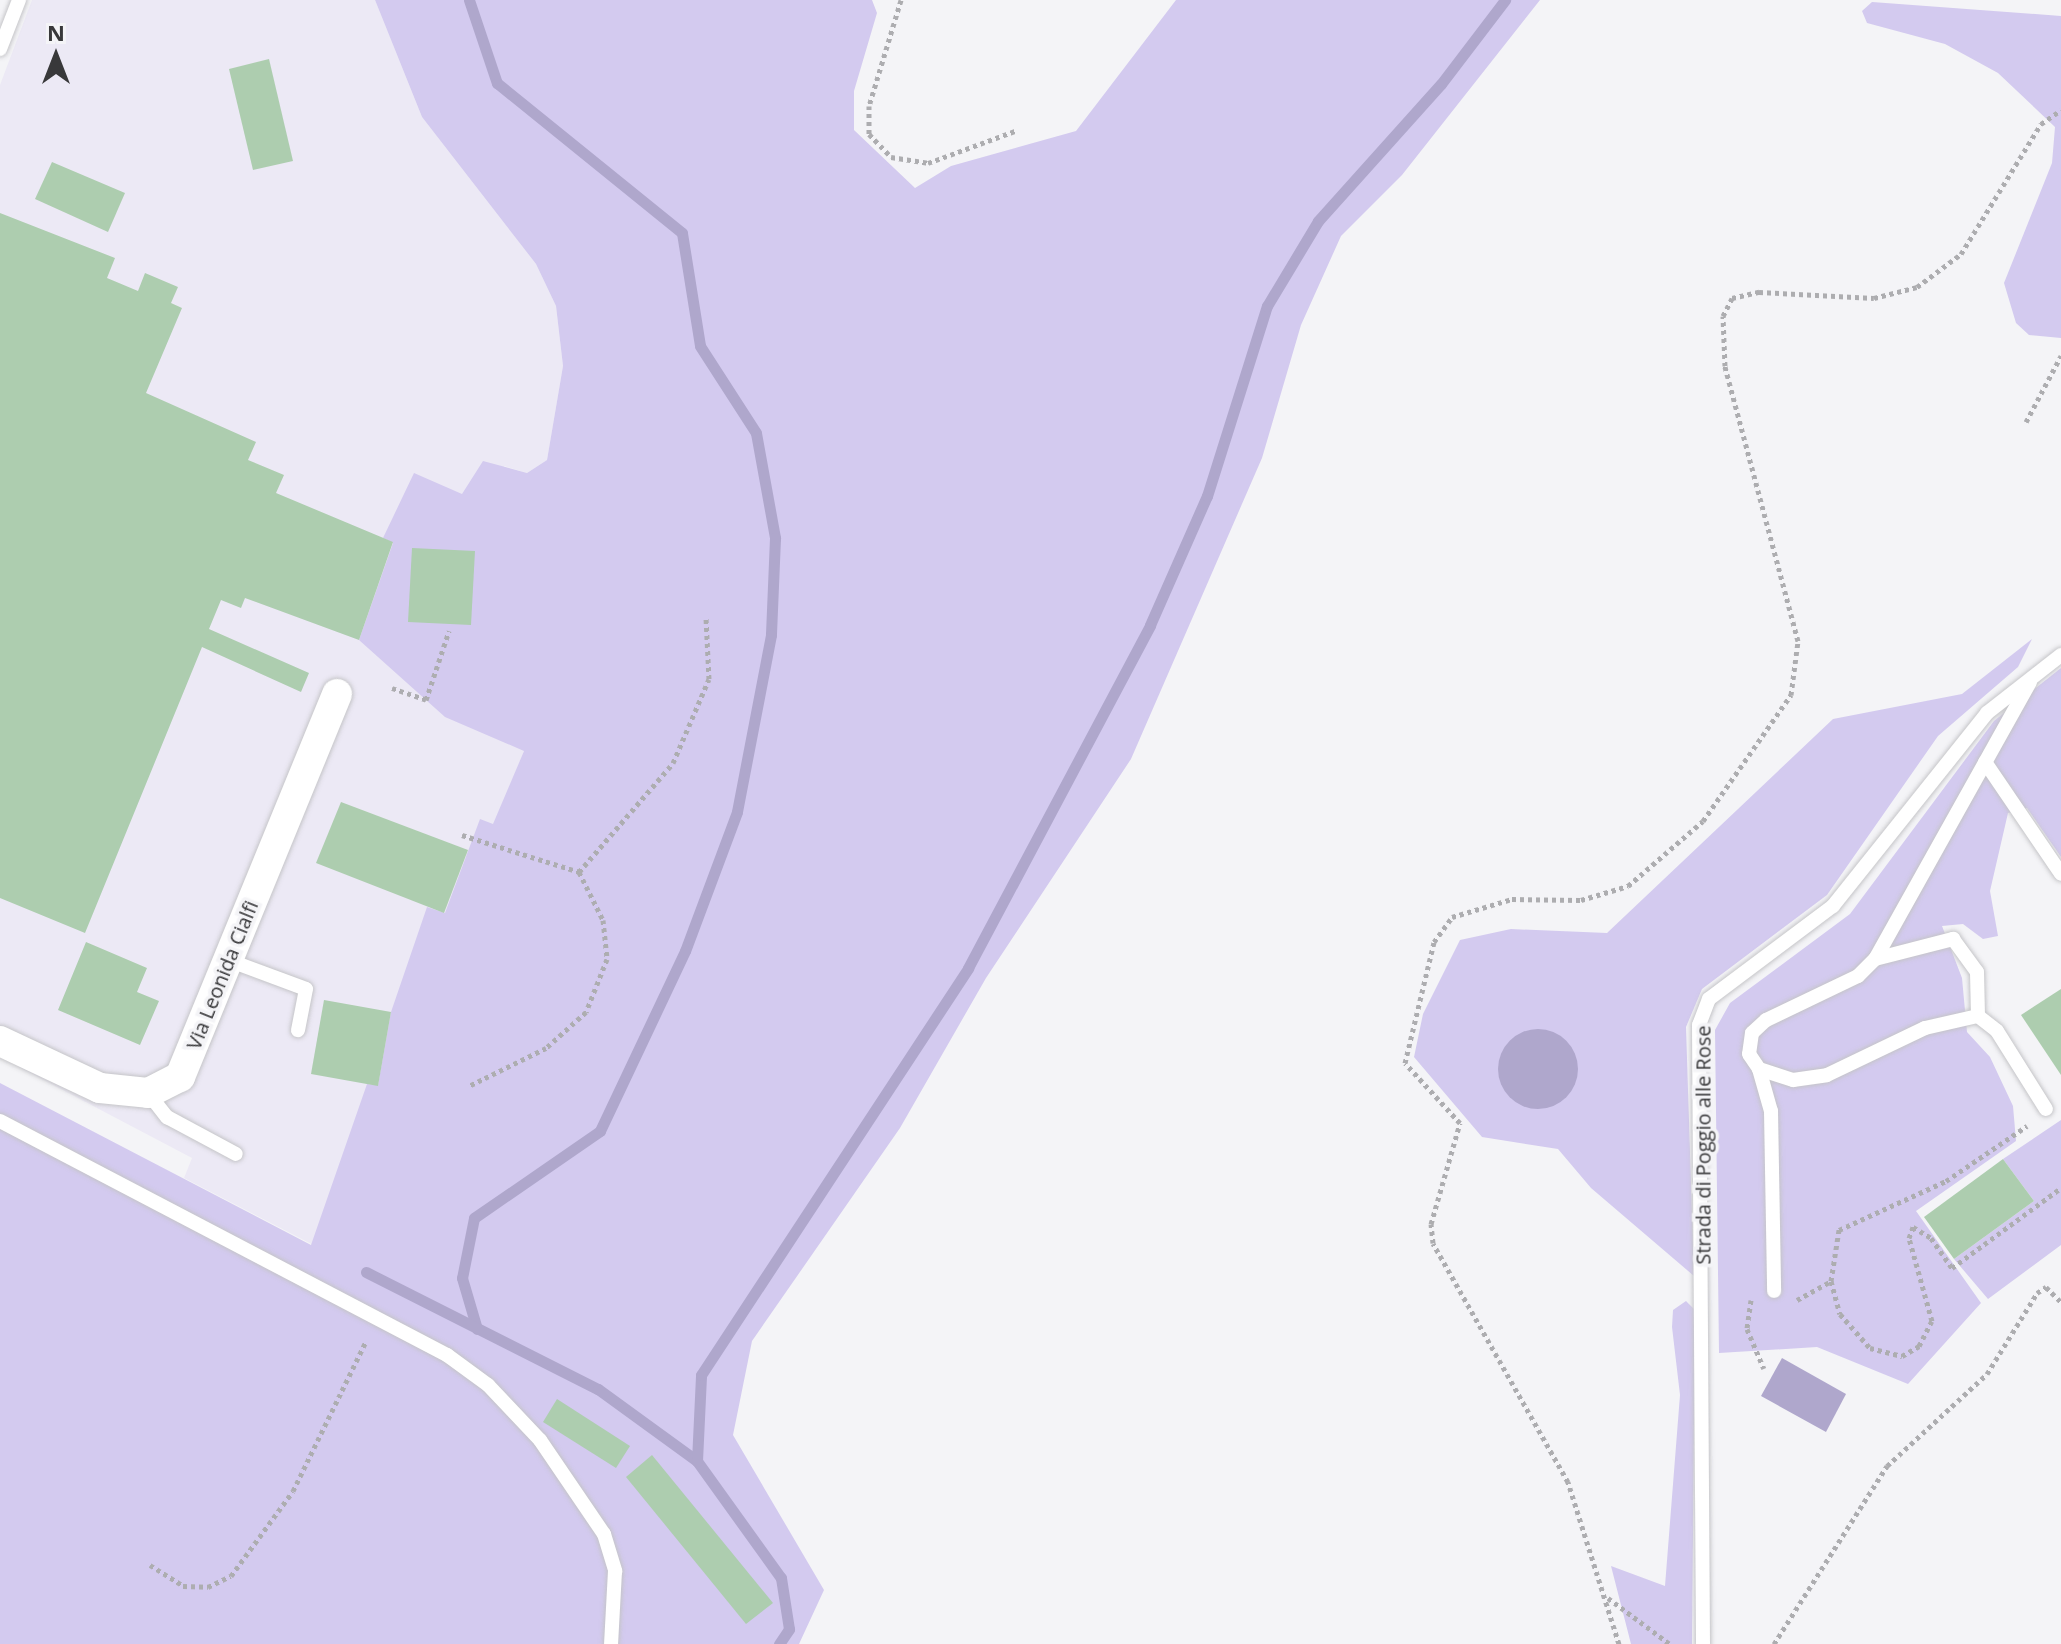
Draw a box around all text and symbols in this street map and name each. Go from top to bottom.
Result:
north arrow [16,16,96,96]
text: N [47,17,65,47]
street label: Via Leonida Cialfi [181,897,263,1053]
street label: Strada di Poggio alle Rose [1691,1025,1715,1265]

